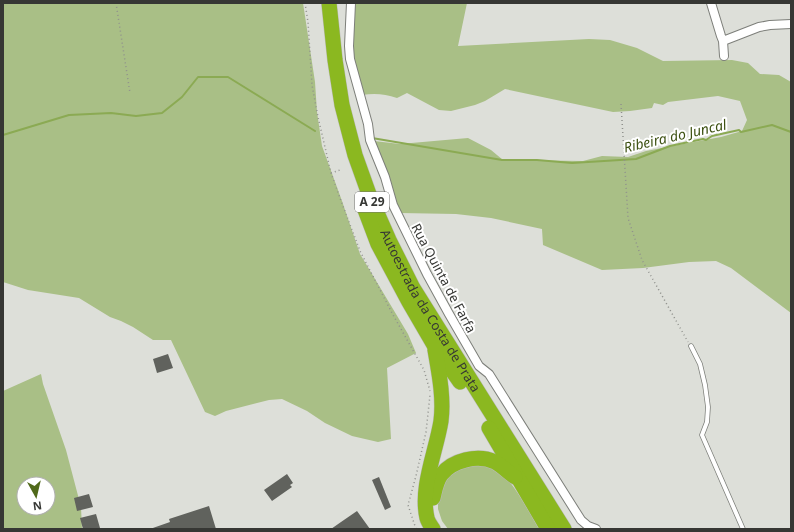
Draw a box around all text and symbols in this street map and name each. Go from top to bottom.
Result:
water label: Ribeira do Juncal [622,114,728,157]
road number: A 29 [355,192,389,212]
street label: Rua Quinta de Farfa [408,220,480,336]
street label: Autoestrada da Costa de Prata [376,226,485,395]
north arrow [16,476,56,516]
text: N [32,498,43,514]

